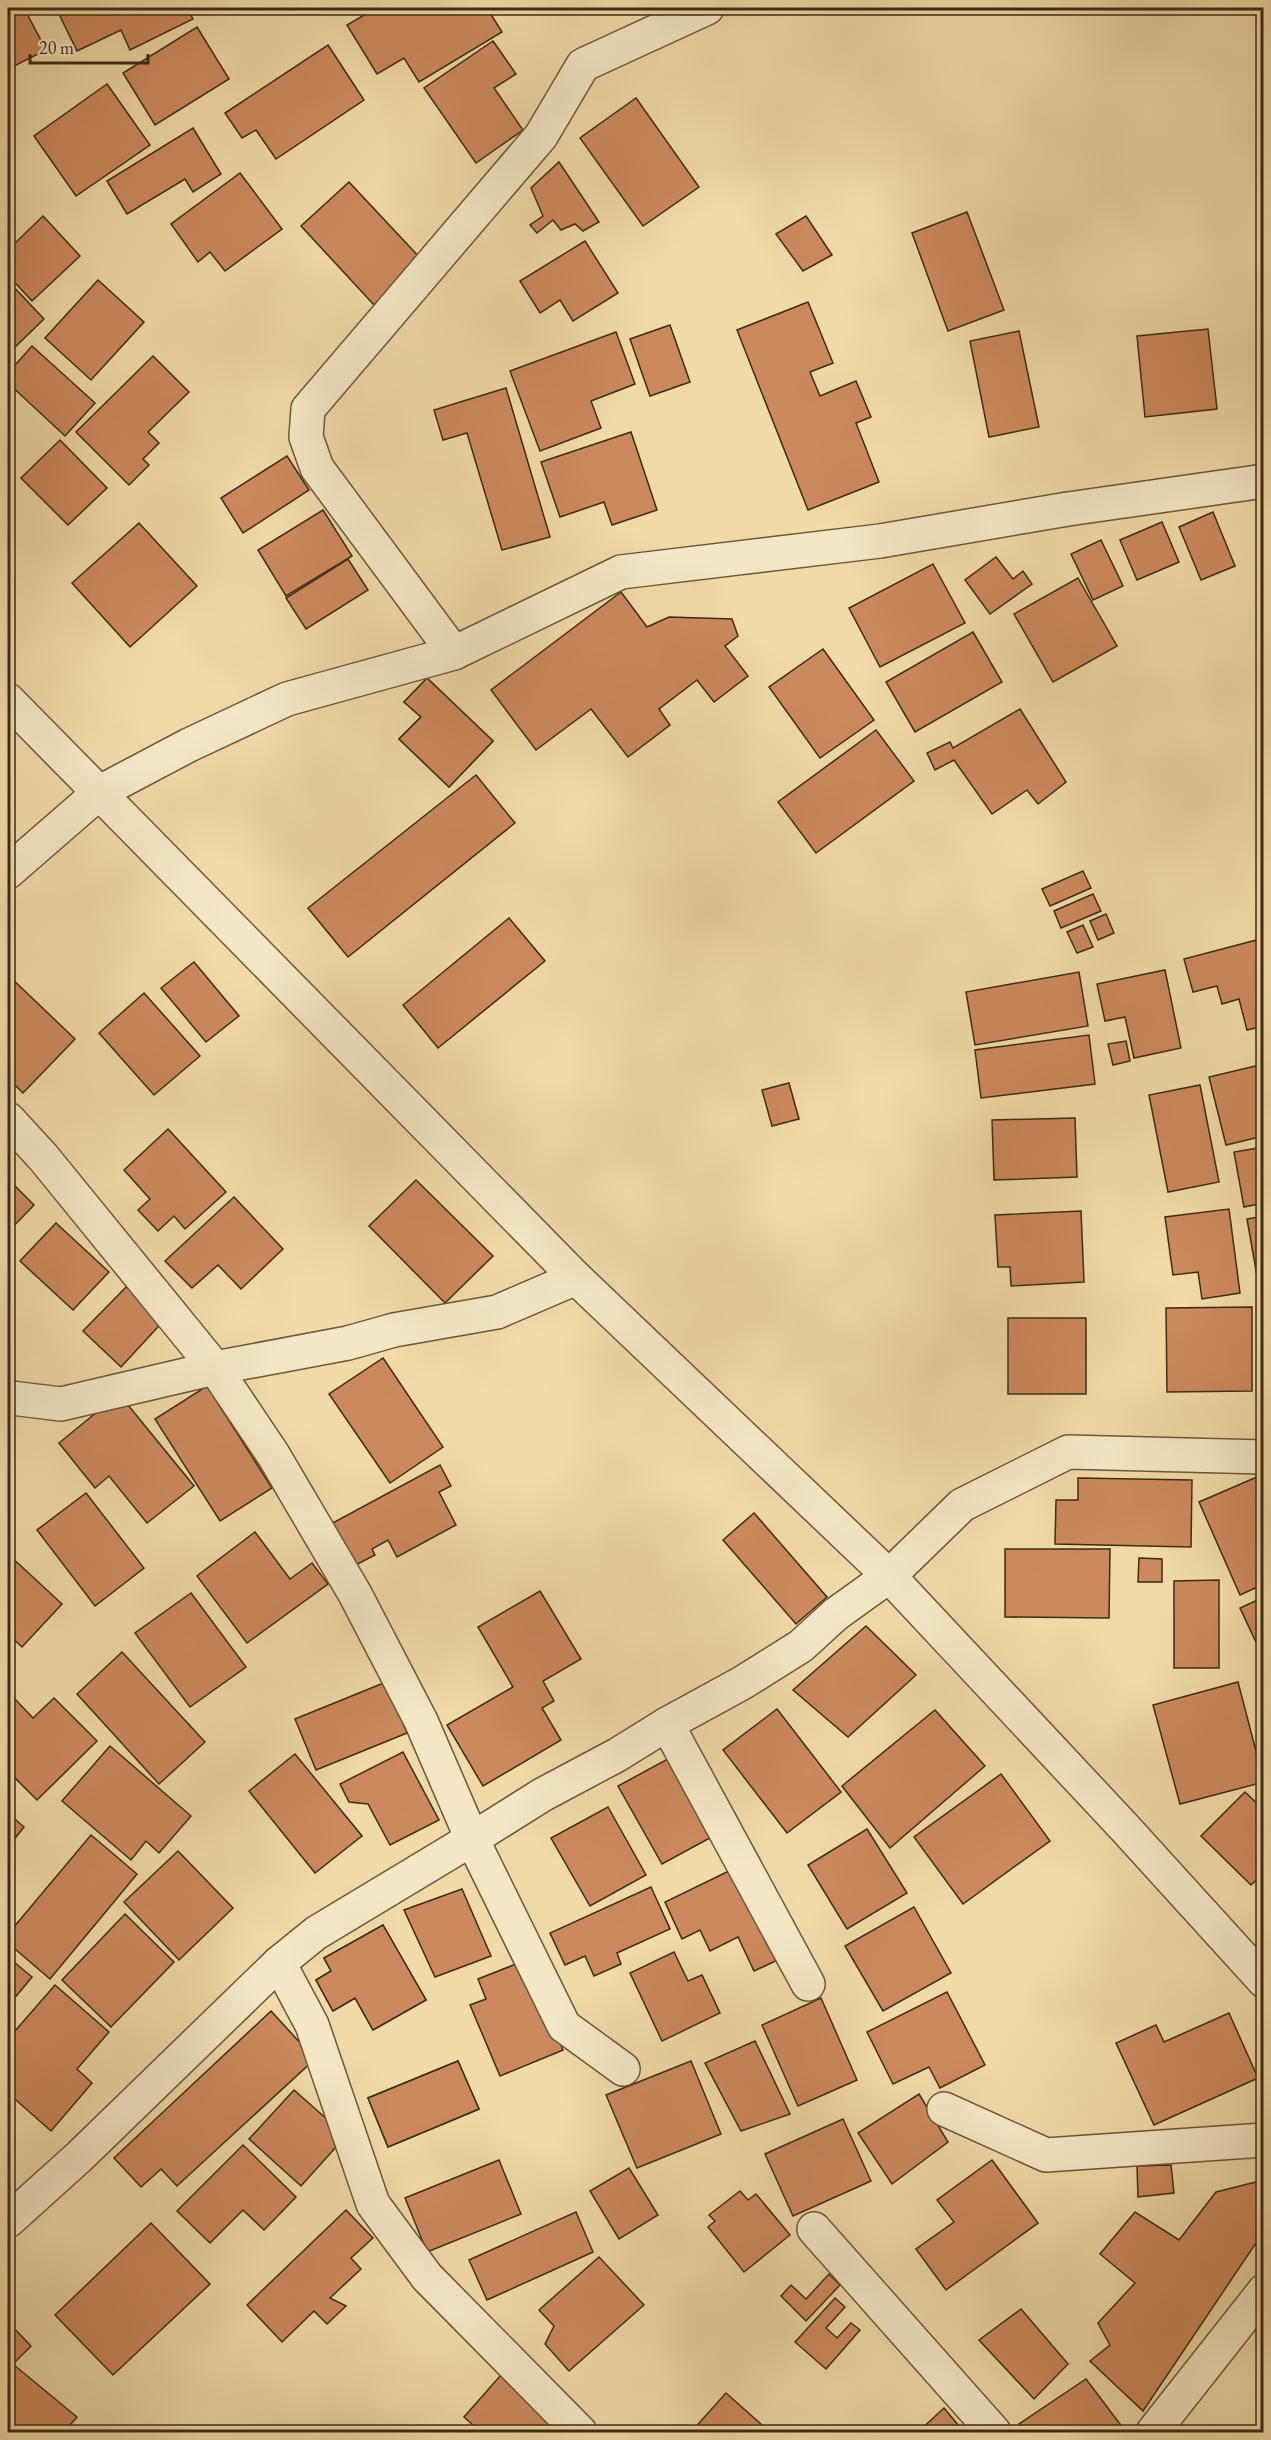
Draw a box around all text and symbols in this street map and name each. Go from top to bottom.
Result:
scale bar [30,27,148,65]
text: 20 m [39,36,74,59]

